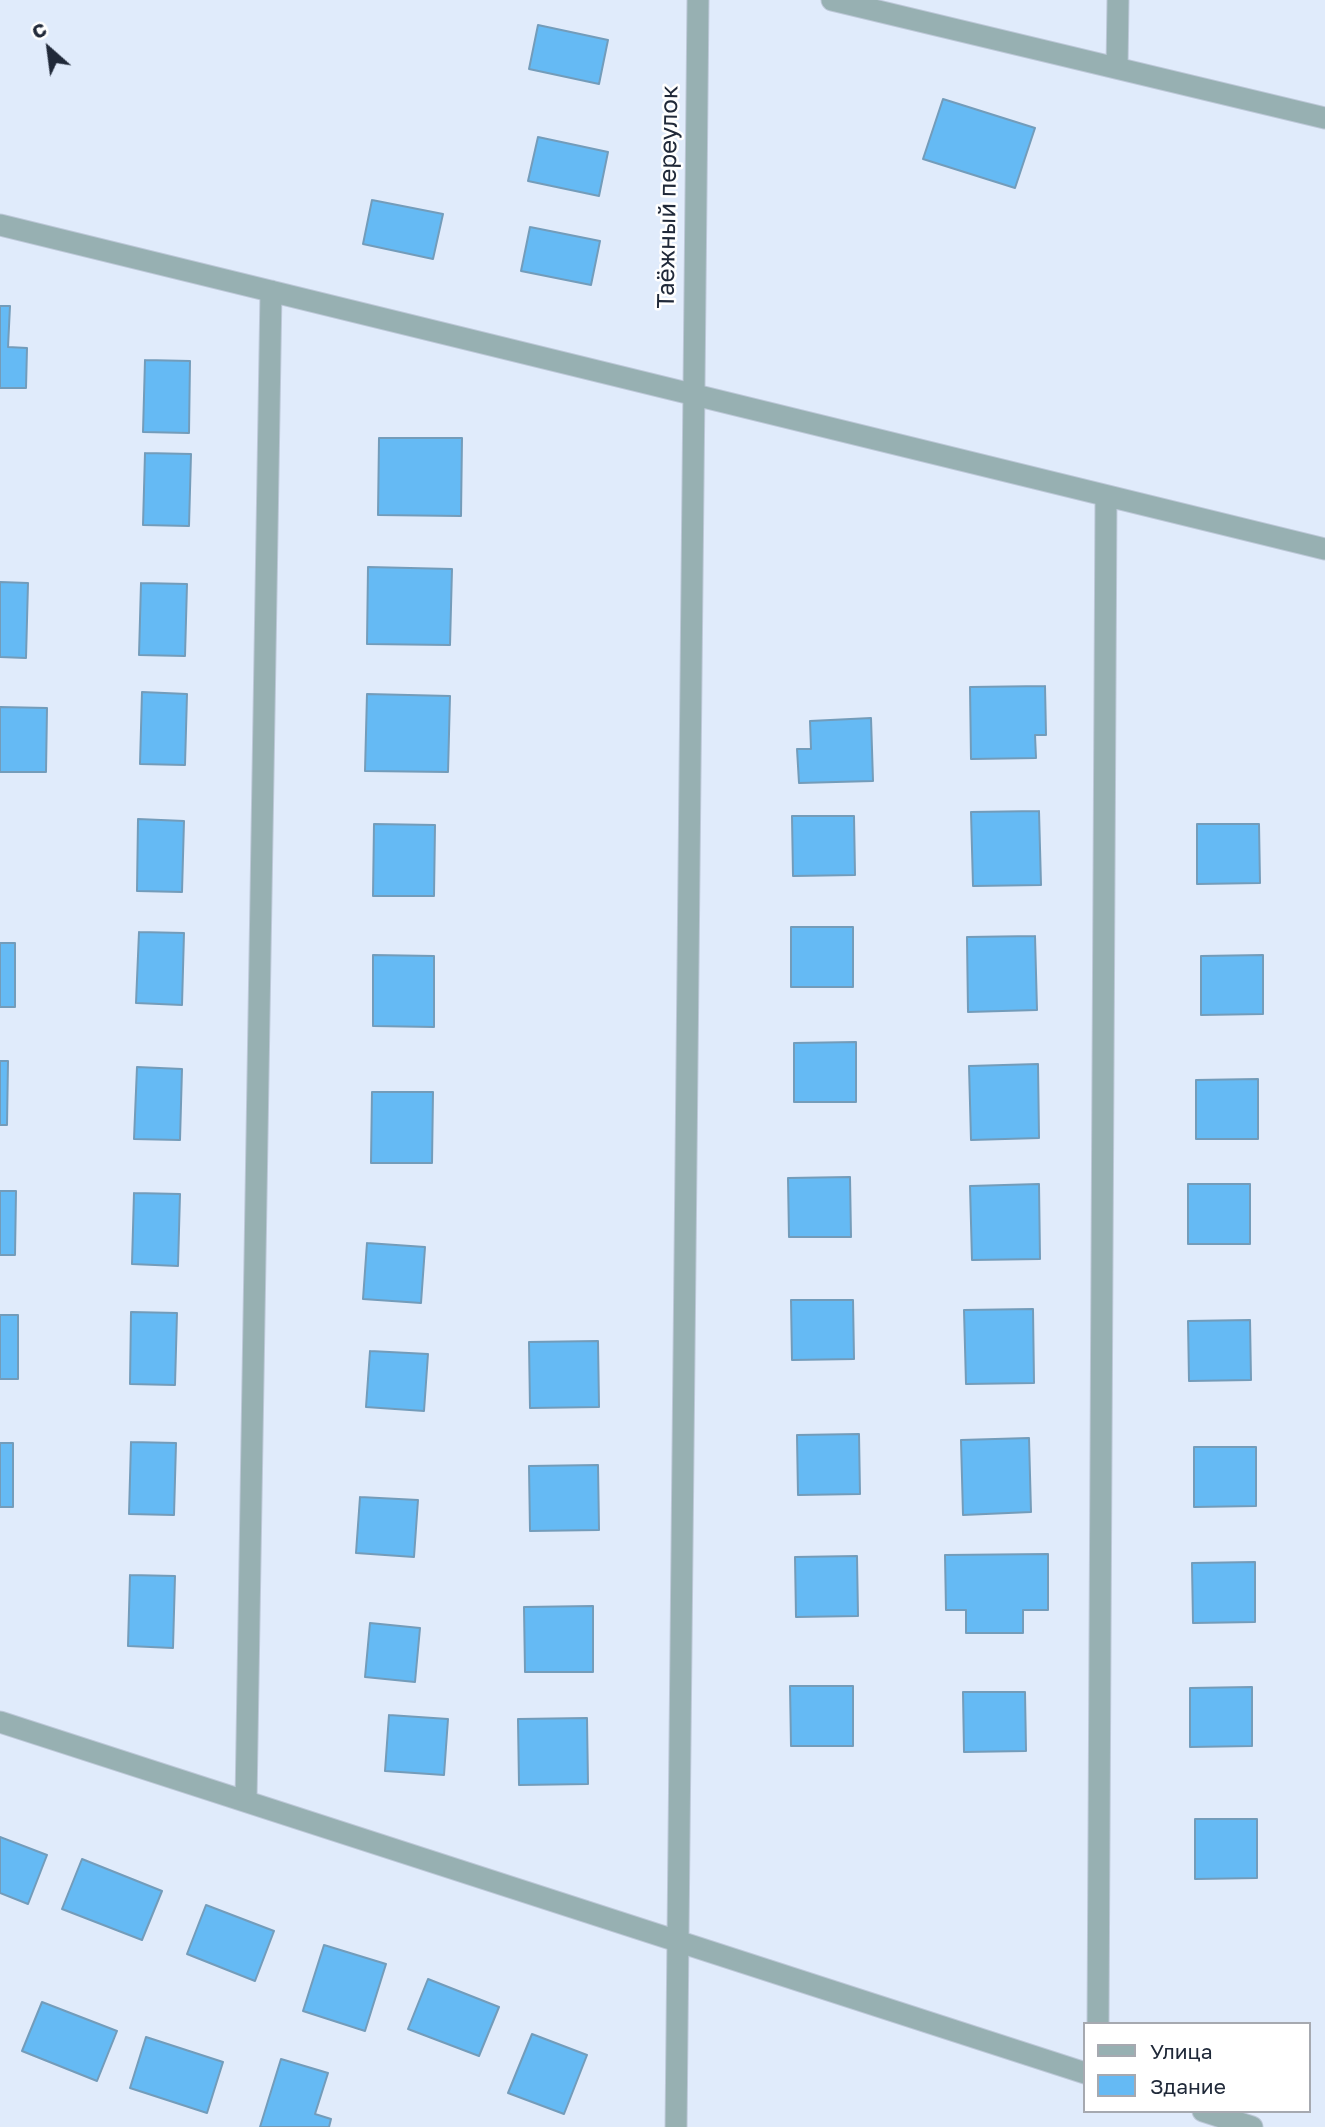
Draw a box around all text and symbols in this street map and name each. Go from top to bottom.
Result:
north arrow [14,14,84,84]
text: С [28,17,50,43]
street label: Таёжный переулок [652,85,684,309]
legend [1084,2022,1311,2113]
text: Улица [1150,2038,1213,2064]
text: Здание [1150,2073,1226,2099]

